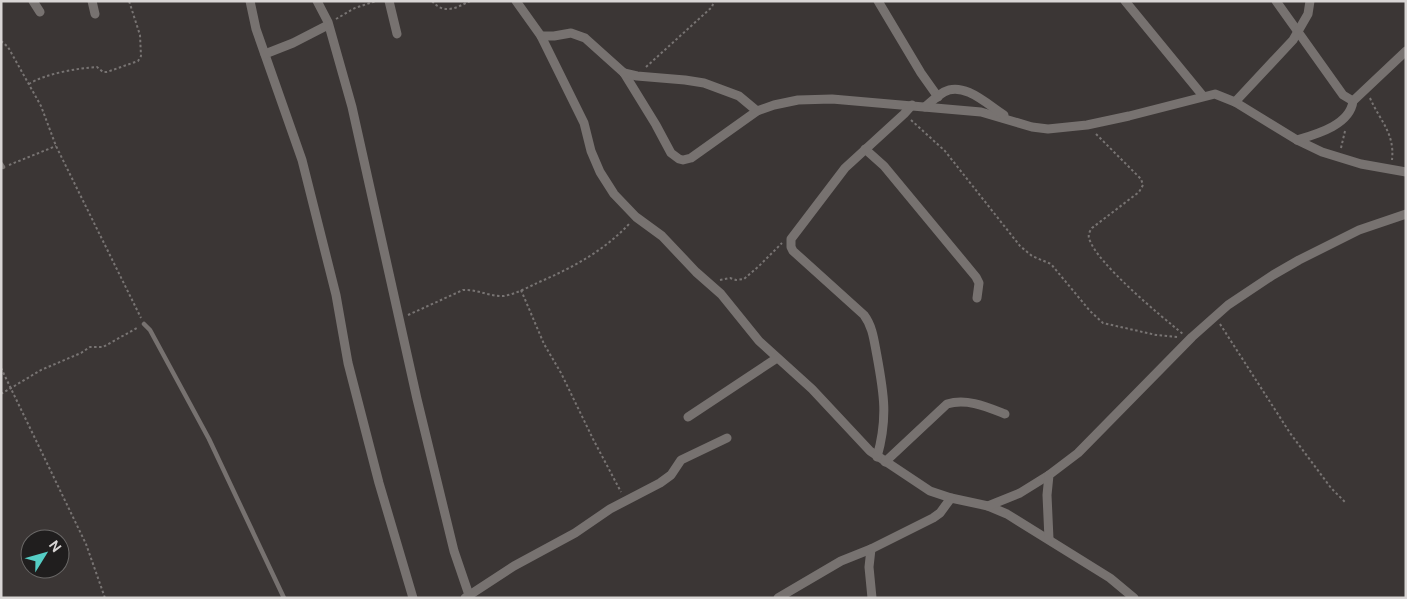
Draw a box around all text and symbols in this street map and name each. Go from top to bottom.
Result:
north arrow [20,529,70,579]
text: N [45,537,66,556]

